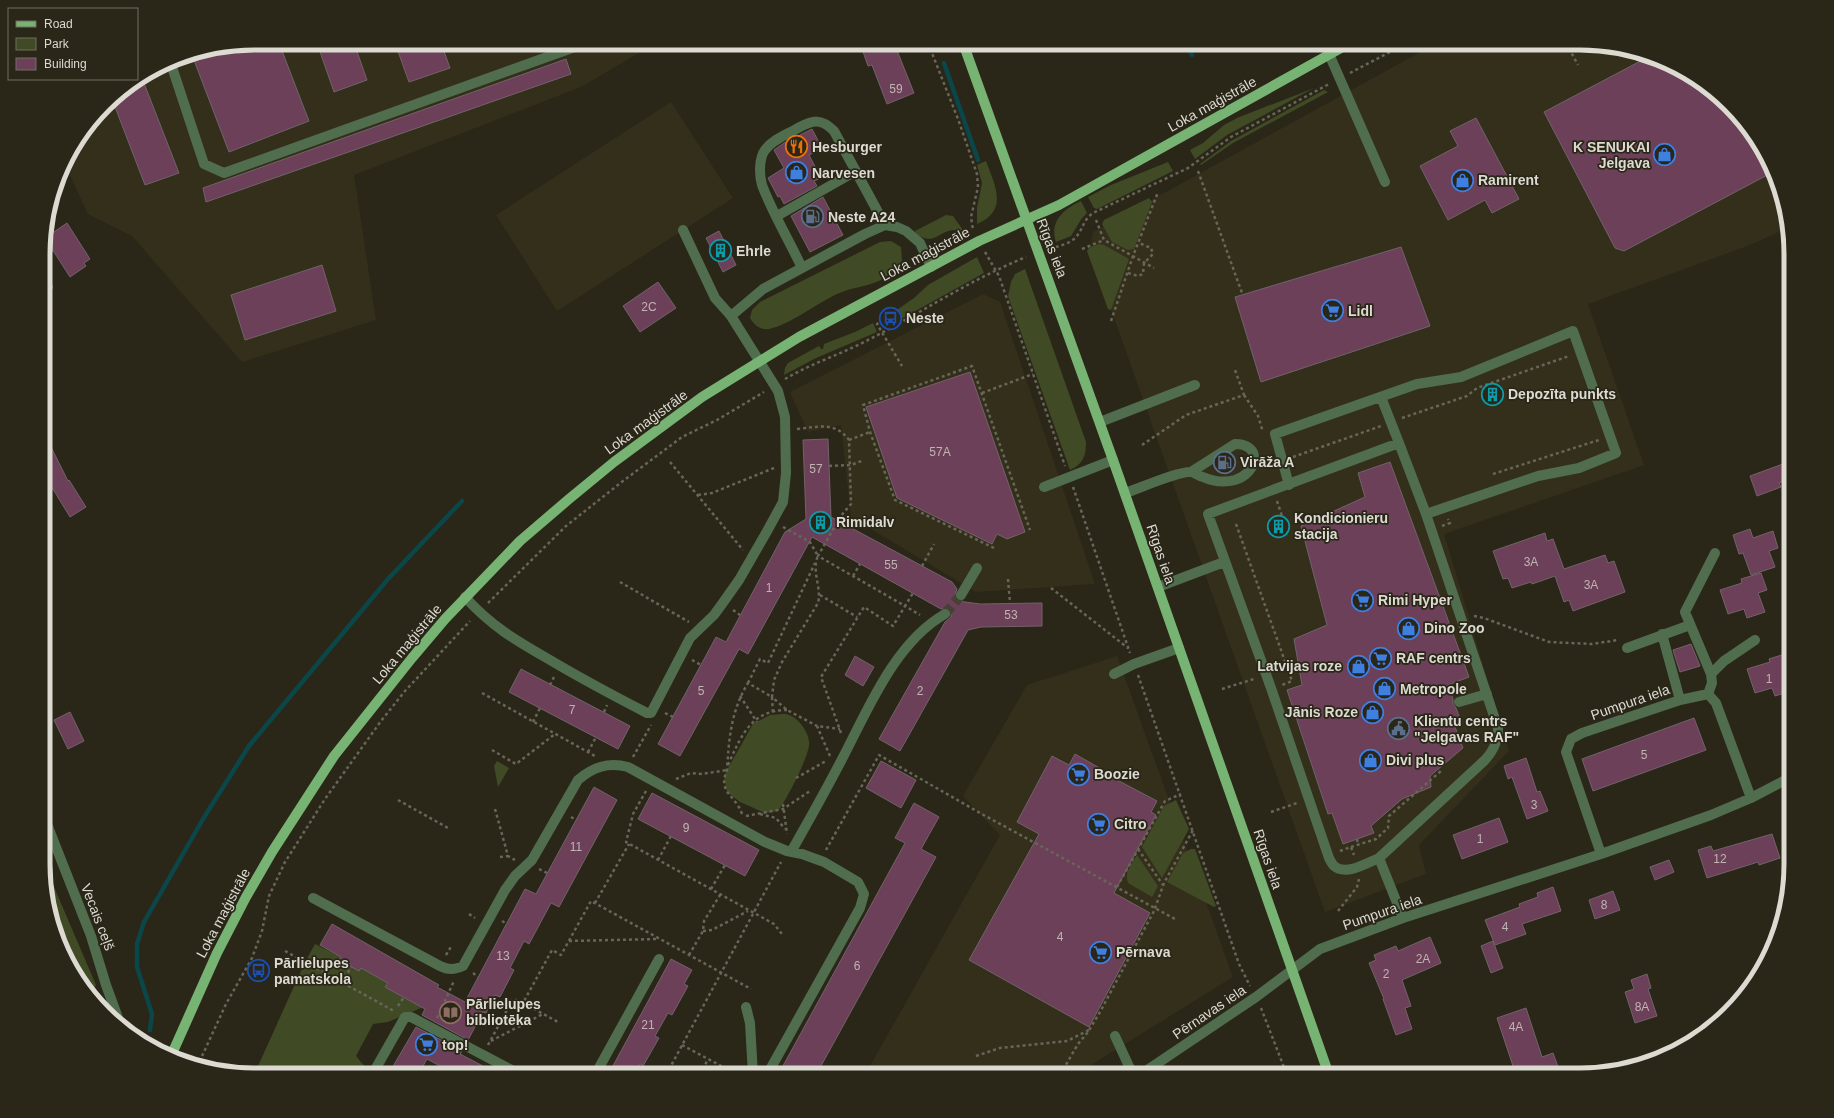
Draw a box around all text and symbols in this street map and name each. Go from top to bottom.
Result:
legend [8,8,138,80]
text: Road [44,17,73,31]
text: Park [44,37,70,51]
text: Building [44,57,87,71]
street label: Loka maģistrāle [1165,73,1259,135]
house number: 59 [889,82,903,96]
restaurant icon: Hesburger [784,134,810,160]
place label: Hesburger [812,139,883,155]
place label: K SENUKAI Jelgava [1573,139,1650,171]
shop icon: K SENUKAI Jelgava [1652,142,1678,168]
shop icon: Narvesen [784,160,810,186]
place label: Narvesen [812,165,875,181]
shop icon: Ramirent [1449,167,1475,193]
place label: Ramirent [1478,172,1539,188]
fuel station icon: Neste A24 [799,204,825,230]
place label: Neste A24 [828,209,895,225]
street label: Rīgas iela [1033,216,1071,280]
street label: Loka maģistrāle [878,224,973,284]
building icon: Ehrle [708,238,734,264]
place label: Ehrle [736,243,771,259]
supermarket icon: Lidl [1319,298,1345,324]
house number: 2C [641,300,657,314]
place label: Lidl [1348,303,1373,319]
bus stop icon: Neste [878,305,904,331]
place label: Neste [906,310,944,326]
building icon: Depozīta punkts [1479,381,1505,407]
street label: Loka maģistrāle [601,386,691,458]
place label: Depozīta punkts [1508,386,1616,402]
house number: 57A [929,445,951,459]
fuel station icon: Virāža A [1212,449,1238,475]
place label: Virāža A [1240,454,1294,470]
house number: 57 [809,462,823,476]
building icon: Rimidalv [808,509,834,535]
place label: Kondicionieru stacija [1294,510,1388,542]
building icon: Kondicionieru stacija [1265,513,1291,539]
place label: Rimidalv [836,514,895,530]
street label: Rīgas iela [1143,522,1179,586]
house number: 3A [1524,555,1538,569]
house number: 55 [884,558,898,572]
house number: 3A [1584,578,1598,592]
house number: 1 [766,581,773,595]
supermarket icon: Rimi Hyper [1349,587,1375,613]
place label: Rimi Hyper [1378,592,1452,608]
street label: Loka maģistrāle [369,601,445,687]
house number: 53 [1004,608,1018,622]
shop icon: Dino Zoo [1396,615,1422,641]
place label: Dino Zoo [1424,620,1485,636]
supermarket icon: RAF centrs [1367,645,1393,671]
place label: RAF centrs [1396,650,1471,666]
shop icon: Latvijas roze [1345,653,1371,679]
place label: Latvijas roze [1257,658,1342,674]
house number: 1 [1766,672,1773,686]
shop icon: Metropole [1371,676,1397,702]
place label: Metropole [1400,681,1467,697]
street label: Pumpura iela [1588,681,1672,723]
house number: 5 [698,684,705,698]
house number: 2 [917,684,924,698]
shop icon: Jānis Roze [1360,699,1386,725]
house number: 7 [569,703,576,717]
place label: Jānis Roze [1285,704,1358,720]
place label: Klientu centrs "Jelgavas RAF" [1414,713,1519,745]
public building icon: Klientu centrs "Jelgavas RAF" [1385,716,1411,742]
shop icon: Divi plus [1357,747,1383,773]
house number: 5 [1641,748,1648,762]
place label: Divi plus [1386,752,1445,768]
supermarket icon: Boozie [1066,761,1092,787]
place label: Boozie [1094,766,1140,782]
house number: 3 [1531,798,1538,812]
supermarket icon: Citro [1085,811,1111,837]
place label: Citro [1114,816,1147,832]
house number: 9 [683,821,690,835]
street label: Rīgas iela [1250,827,1286,891]
house number: 1 [1477,832,1484,846]
house number: 11 [570,840,583,854]
house number: 12 [1713,852,1727,866]
street label: Loka maģistrāle [193,865,253,960]
street label: Vecais ceļš [78,881,118,953]
street label: Pumpura iela [1340,891,1424,933]
house number: 8 [1601,898,1608,912]
house number: 4 [1502,920,1509,934]
house number: 4 [1057,930,1064,944]
supermarket icon: Pērnava [1087,939,1113,965]
place label: Pērnava [1116,944,1171,960]
house number: 13 [496,949,510,963]
house number: 2A [1416,952,1430,966]
place label: Pārlielupes pamatskola [274,955,351,987]
bus stop icon: Pārlielupes pamatskola [246,958,272,984]
house number: 6 [854,959,861,973]
house number: 2 [1383,967,1390,981]
street label: Pērnavas iela [1169,982,1249,1042]
place label: Pārlielupes bibliotēka [466,996,541,1028]
library icon: Pārlielupes bibliotēka [437,999,463,1025]
house number: 8A [1635,1000,1649,1014]
house number: 21 [641,1018,655,1032]
house number: 4A [1509,1020,1523,1034]
supermarket icon: top! [413,1032,439,1058]
place label: top! [442,1037,468,1053]

